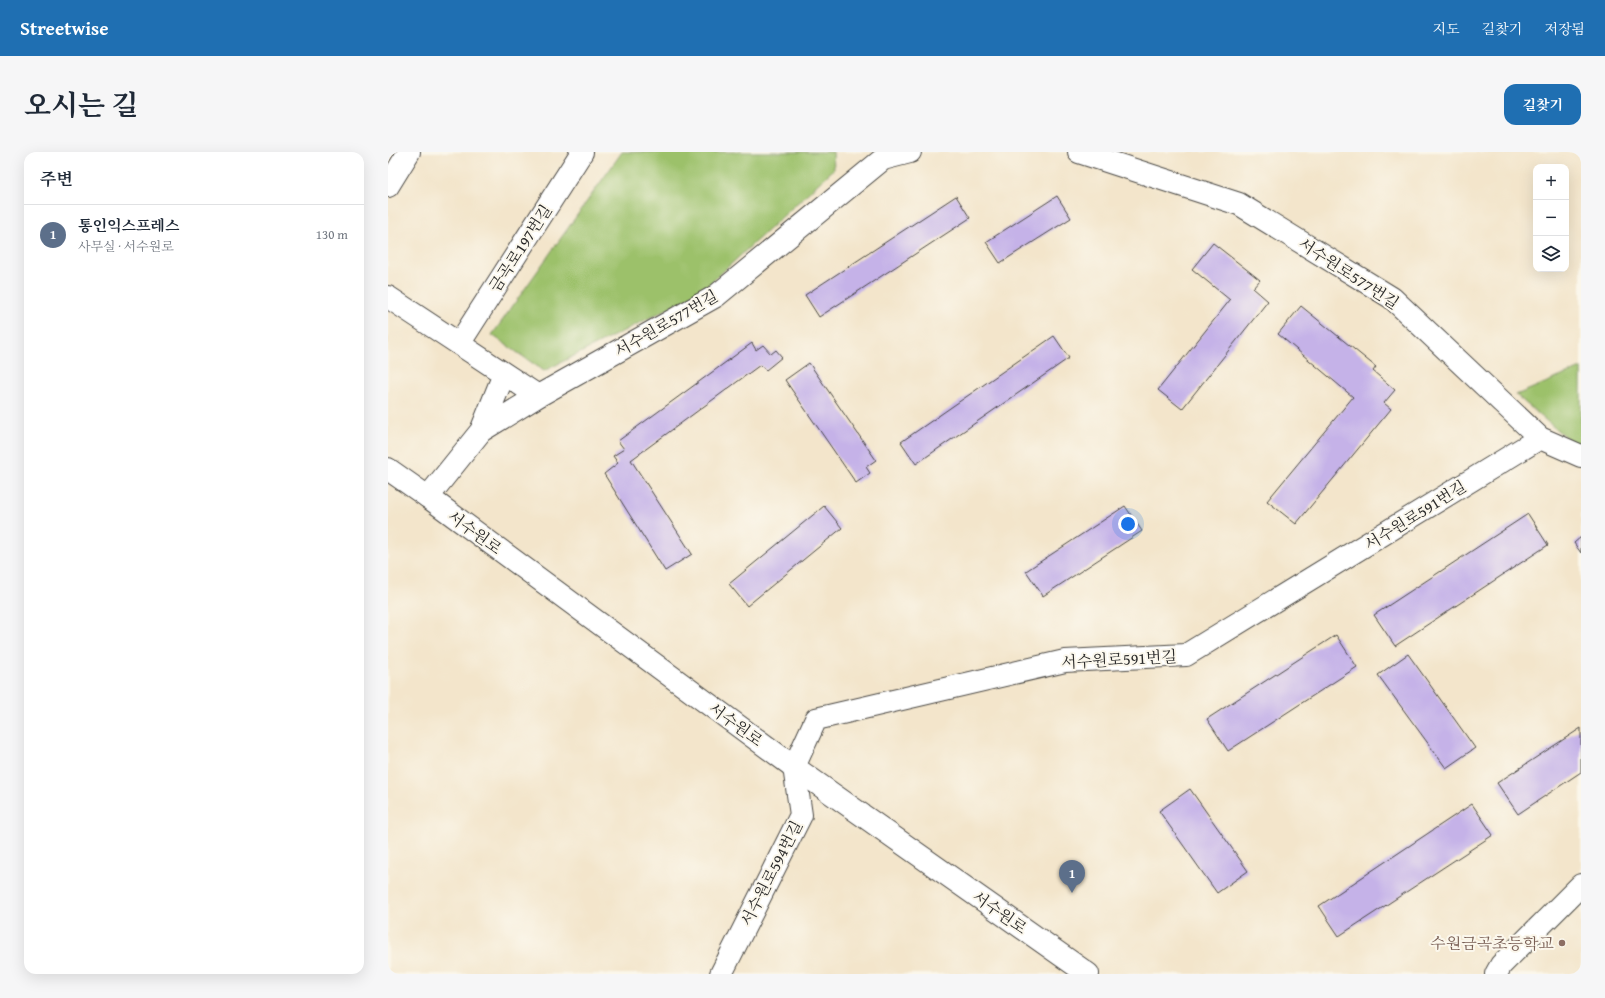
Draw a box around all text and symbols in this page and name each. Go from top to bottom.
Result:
text: Streetwise [20,14,109,42]
text: 지도 [1433,19,1460,39]
text: 길찾기 [1482,19,1522,39]
text: 저장됨 [1544,19,1585,39]
text: 오시는 길 [24,84,138,125]
button: 길찾기 [1504,84,1581,125]
map controls [1533,164,1569,272]
button: + [1533,164,1569,200]
text: 주변 [40,166,73,191]
street label: 금곡로197번길 [483,199,557,297]
button: − [1533,200,1569,236]
text: 통인익스프레스 [78,215,179,236]
text: 1 [50,225,56,244]
text: 130 m [316,225,348,244]
street label: 서수원로577번길 [1294,231,1404,315]
button: layers [1533,236,1569,272]
text: 사무실 · 서수원로 [78,237,174,256]
street label: 서수원로577번길 [610,284,722,362]
street label: 서수원로591번길 [1360,474,1470,556]
street label: 서수원로 [443,504,508,560]
your location [1118,514,1138,534]
street label: 서수원로591번길 [1061,644,1177,674]
street label: 서수원로 [704,696,769,752]
street label: 서수원로594번길 [734,816,808,930]
pin: 1 [1059,860,1085,893]
street label: 서수원로 [968,884,1033,940]
place label: 수원금곡초등학교 [1430,931,1554,955]
marker: 수원금곡초등학교 [1557,938,1567,948]

